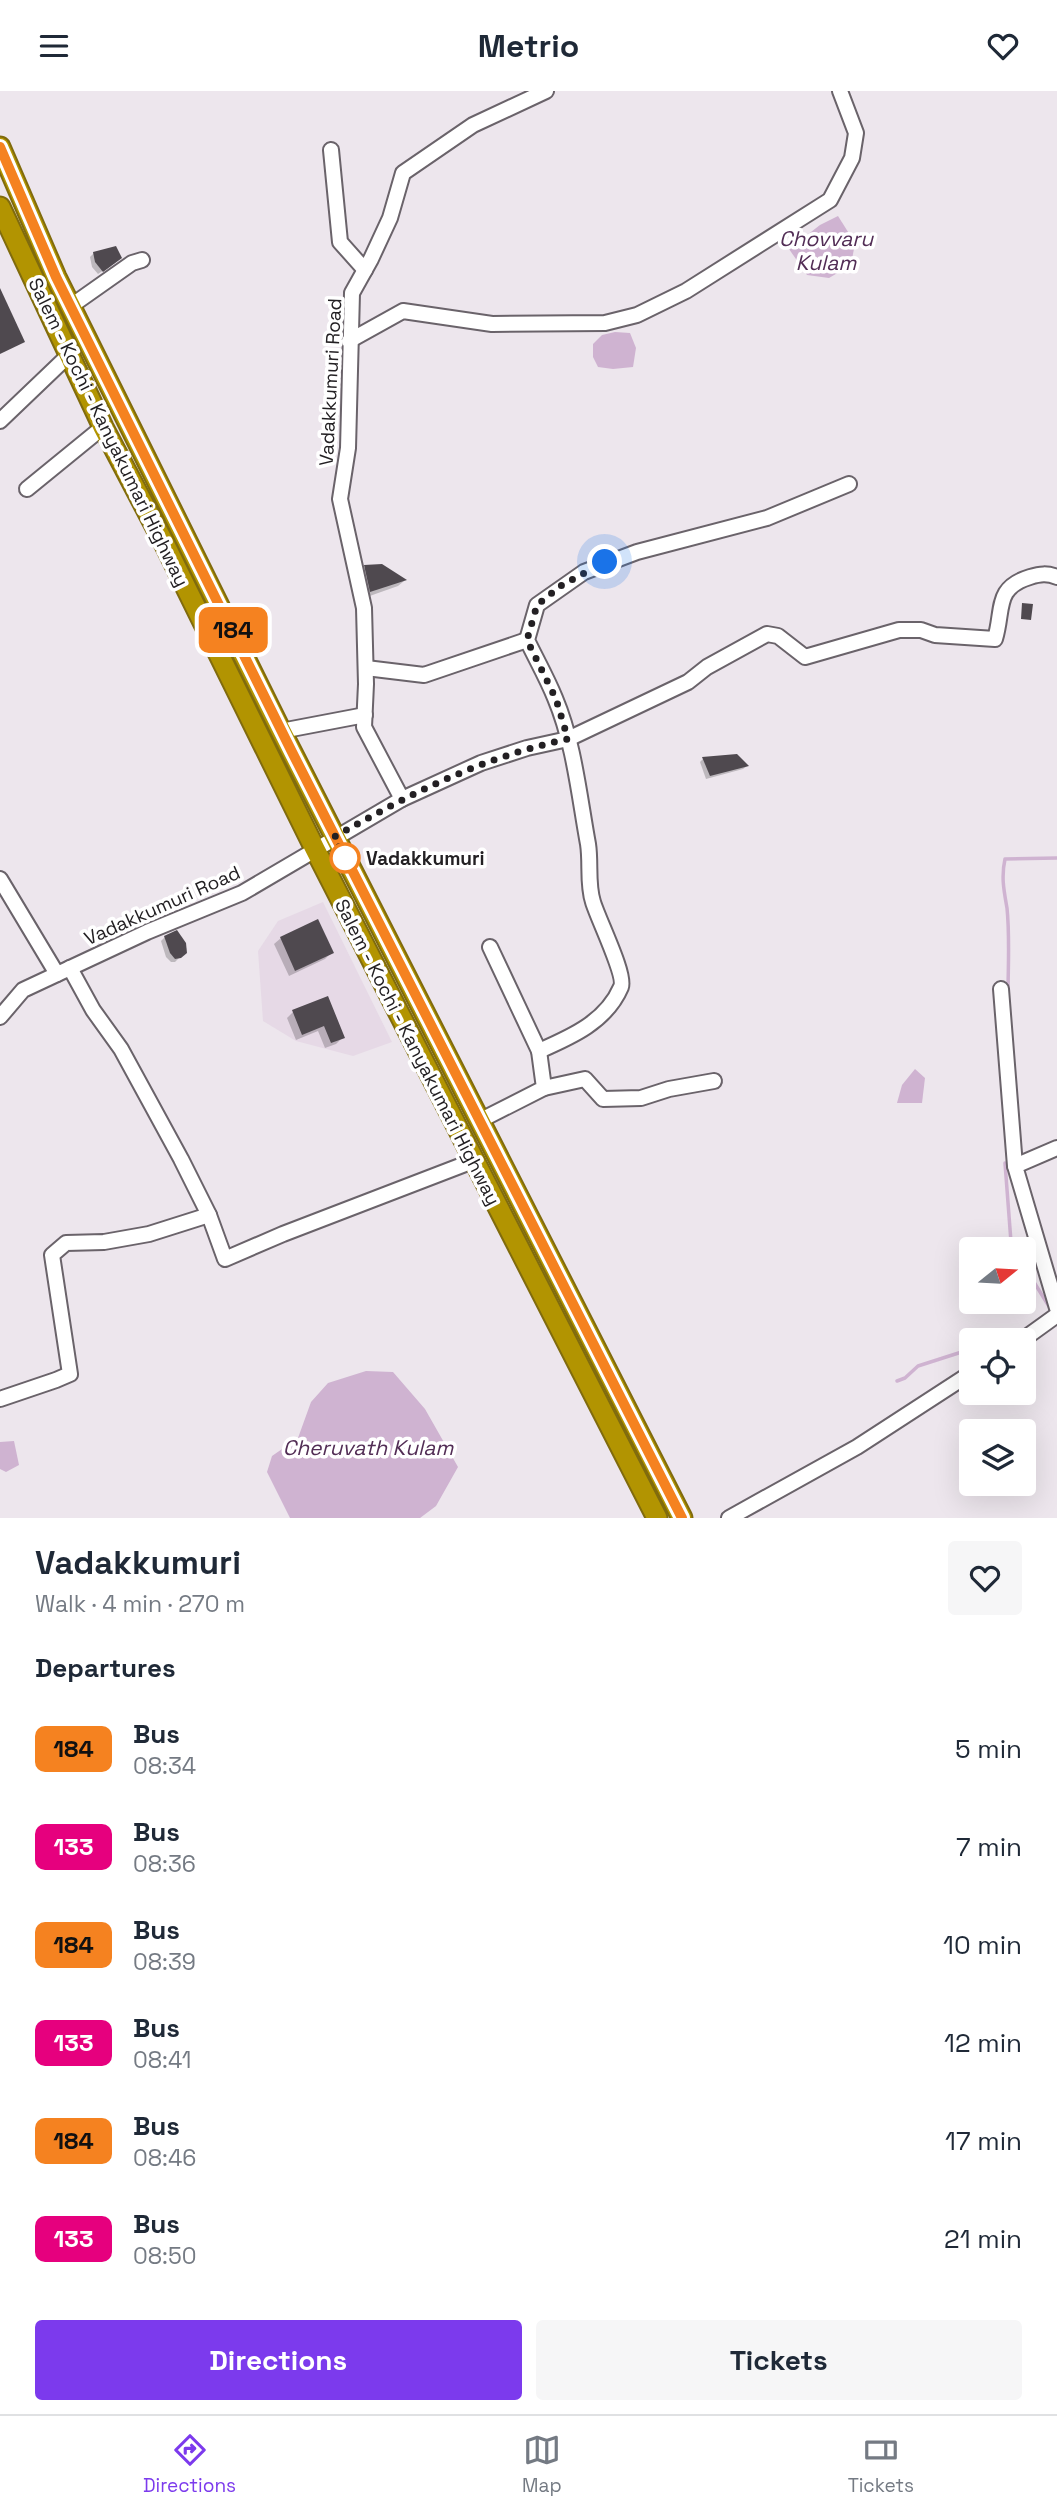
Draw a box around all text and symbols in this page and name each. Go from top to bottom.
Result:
text: Metrio [478,26,579,66]
icon: menu [35,27,73,65]
icon: heart [984,27,1022,65]
water label: Chovvaru Kulam [779,225,874,276]
street label: Salem - Kochi - Kanyakumari Highway [23,274,194,591]
street label: Vadakkumuri Road [314,297,347,467]
your location [587,544,622,579]
line badge: 184 [193,607,273,653]
text: 184 [213,614,253,645]
marker: Vadakkumuri [330,843,360,873]
place label: Vadakkumuri [366,846,485,871]
street label: Vadakkumuri Road [80,860,244,951]
street label: Salem - Kochi - Kanyakumari Highway [329,895,506,1210]
north arrow [959,1237,1036,1314]
map controls [959,1237,1036,1496]
button: locate [959,1328,1036,1405]
button: layers [959,1419,1036,1496]
water label: Cheruvath Kulam [283,1434,454,1461]
button: heart [948,1541,1022,1615]
text: Vadakkumuri [35,1542,241,1584]
text: Walk · 4 min · 270 m [35,1589,245,1619]
text: Departures [35,1651,176,1685]
text: Bus [133,1717,180,1751]
text: 5 min [955,1732,1022,1766]
text: 184 [53,1733,94,1764]
text: 08:34 [133,1751,196,1781]
text: Bus [133,1815,180,1849]
text: 7 min [956,1830,1022,1864]
text: 133 [53,1831,94,1862]
text: 08:36 [133,1849,196,1879]
text: Bus [133,1913,180,1947]
text: 10 min [943,1928,1022,1962]
text: 184 [53,1929,94,1960]
text: 08:39 [133,1947,196,1977]
text: Bus [133,2011,180,2045]
text: 12 min [944,2026,1022,2060]
text: 133 [53,2027,94,2058]
text: 08:41 [133,2045,191,2075]
text: Bus [133,2109,180,2143]
text: 17 min [945,2124,1022,2158]
text: 184 [53,2125,94,2156]
text: 08:46 [133,2143,196,2173]
text: Bus [133,2207,180,2241]
text: 21 min [944,2222,1022,2256]
text: 133 [53,2223,94,2254]
text: 08:50 [133,2241,196,2271]
button: Directions [35,2320,522,2400]
button: Tickets [536,2320,1022,2400]
tab: Directions [143,2431,236,2498]
tab: Map [522,2431,562,2498]
tab: Tickets [848,2431,914,2498]

